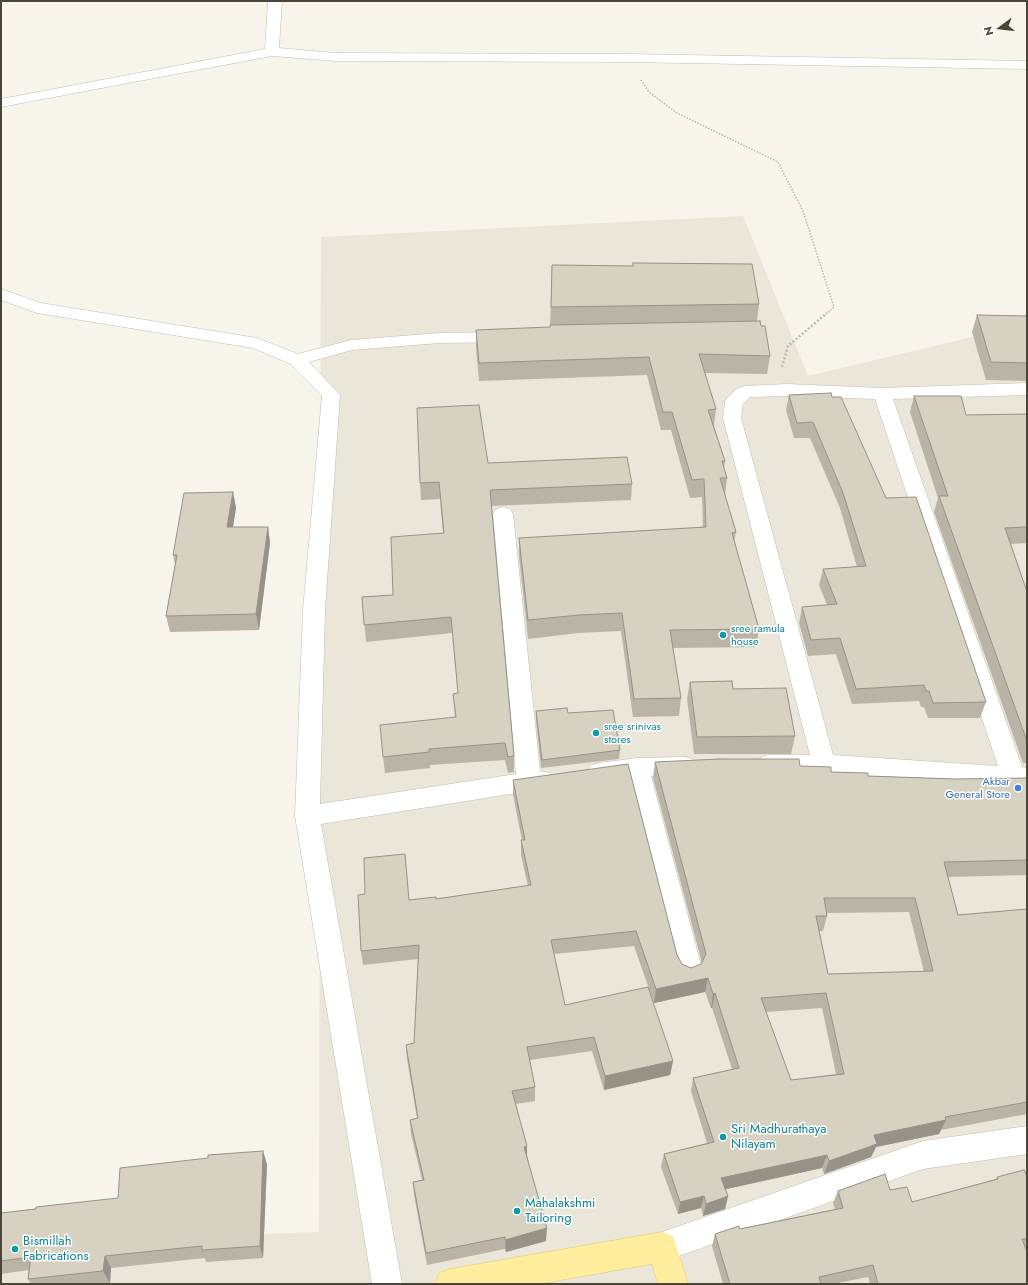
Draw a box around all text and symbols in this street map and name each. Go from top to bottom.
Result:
north arrow [980,8,1020,48]
text: N [980,25,997,37]
place label: sree ramula house [731,622,785,648]
marker: sree ramula house [718,630,728,640]
place label: sree srinivas stores [604,720,661,746]
marker: sree srinivas stores [591,728,601,738]
place label: Akbar General Store [946,775,1010,801]
marker: Akbar General Store [1013,783,1023,793]
place label: Sri Madhurathaya Nilayam [731,1122,827,1153]
marker: Sri Madhurathaya Nilayam [718,1132,728,1142]
place label: Mahalakshmi Tailoring [525,1196,595,1227]
marker: Mahalakshmi Tailoring [512,1206,522,1216]
place label: Bismillah Fabrications [23,1234,89,1265]
marker: Bismillah Fabrications [10,1244,20,1254]

